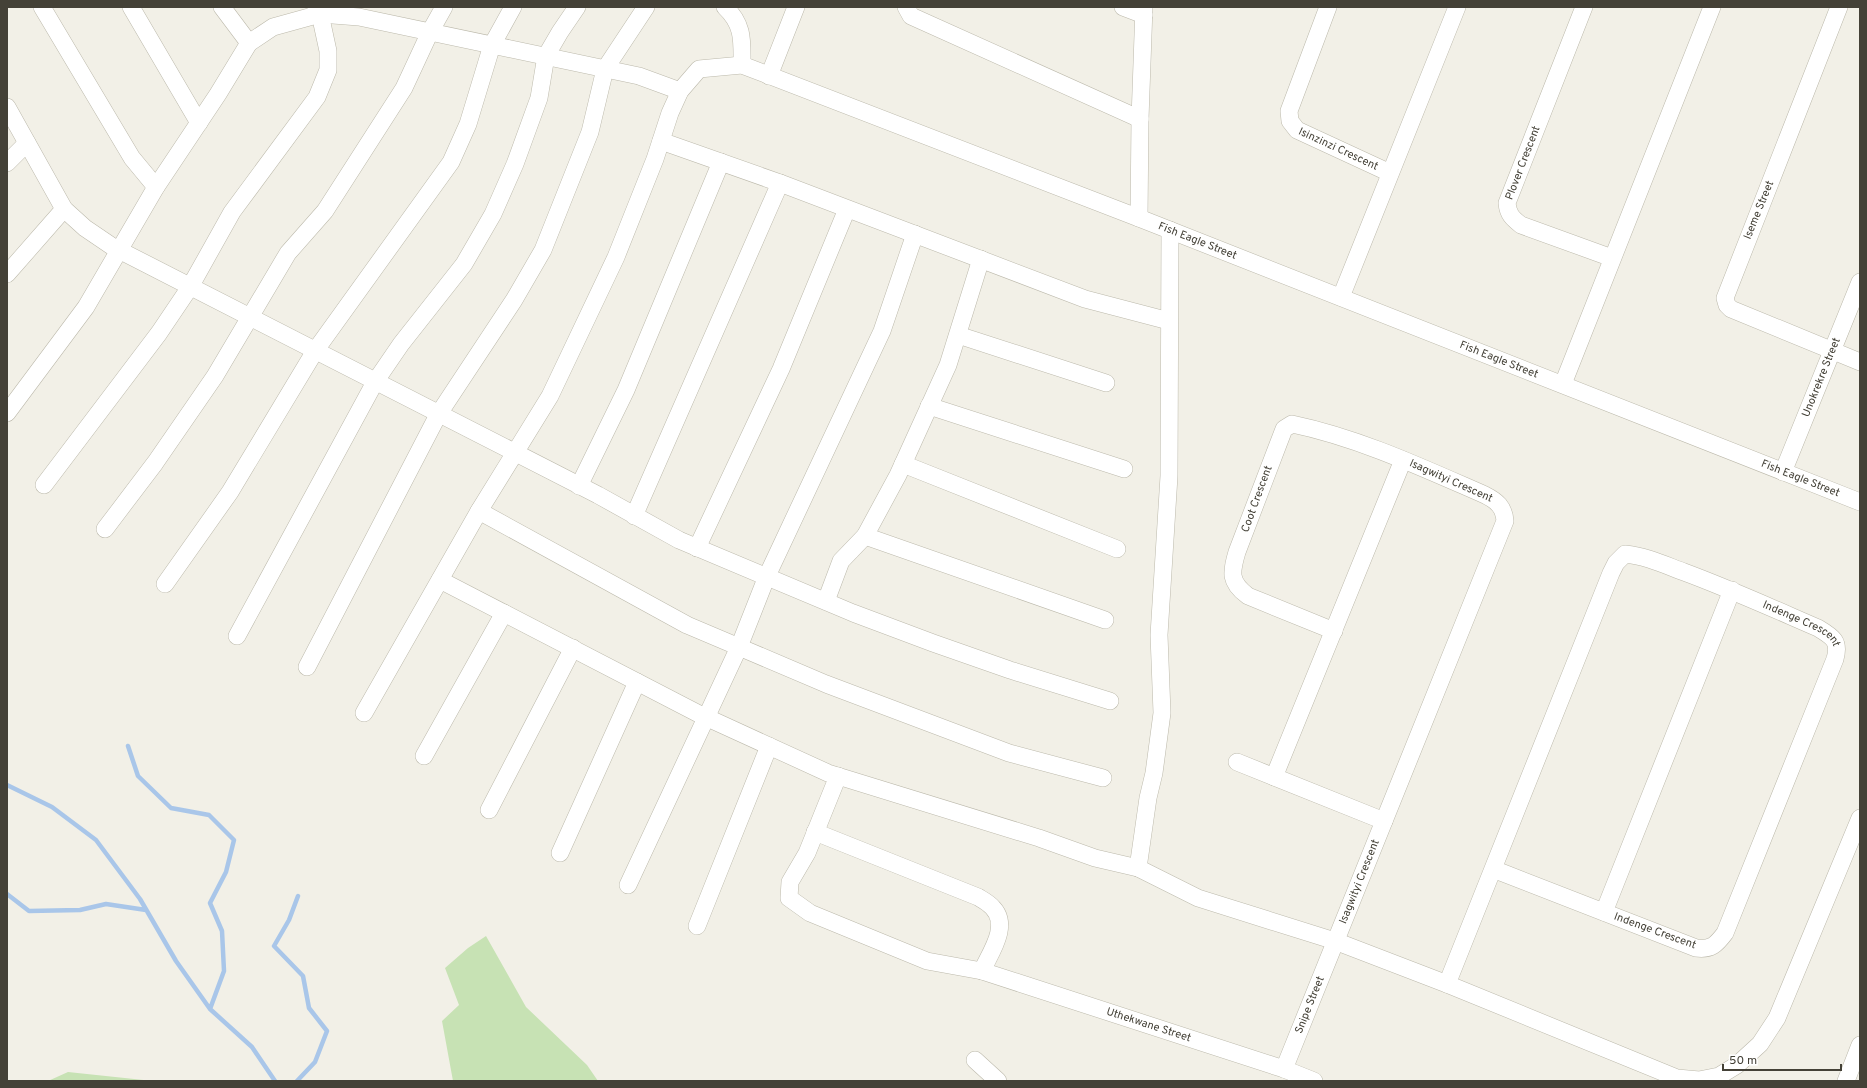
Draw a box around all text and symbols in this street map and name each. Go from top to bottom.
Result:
street label: Plover Crescent [1502,124,1544,202]
street label: Isinzinzi Crescent [1296,125,1380,174]
street label: Iseme Street [1741,179,1777,241]
street label: Fish Eagle Street [1156,219,1239,263]
street label: Unokrekre Street [1799,336,1844,419]
street label: Fish Eagle Street [1458,338,1540,382]
street label: Isagwityi Crescent [1407,456,1495,506]
street label: Fish Eagle Street [1759,457,1842,500]
street label: Coot Crescent [1238,464,1276,534]
street label: Indenge Crescent [1760,598,1843,648]
street label: Isagwityi Crescent [1336,837,1383,926]
street label: Indenge Crescent [1612,910,1698,952]
street label: Snipe Street [1292,974,1328,1036]
street label: Uthekwane Street [1104,1005,1193,1045]
scale bar [1723,1046,1841,1072]
text: 50 m [1729,1053,1757,1069]

